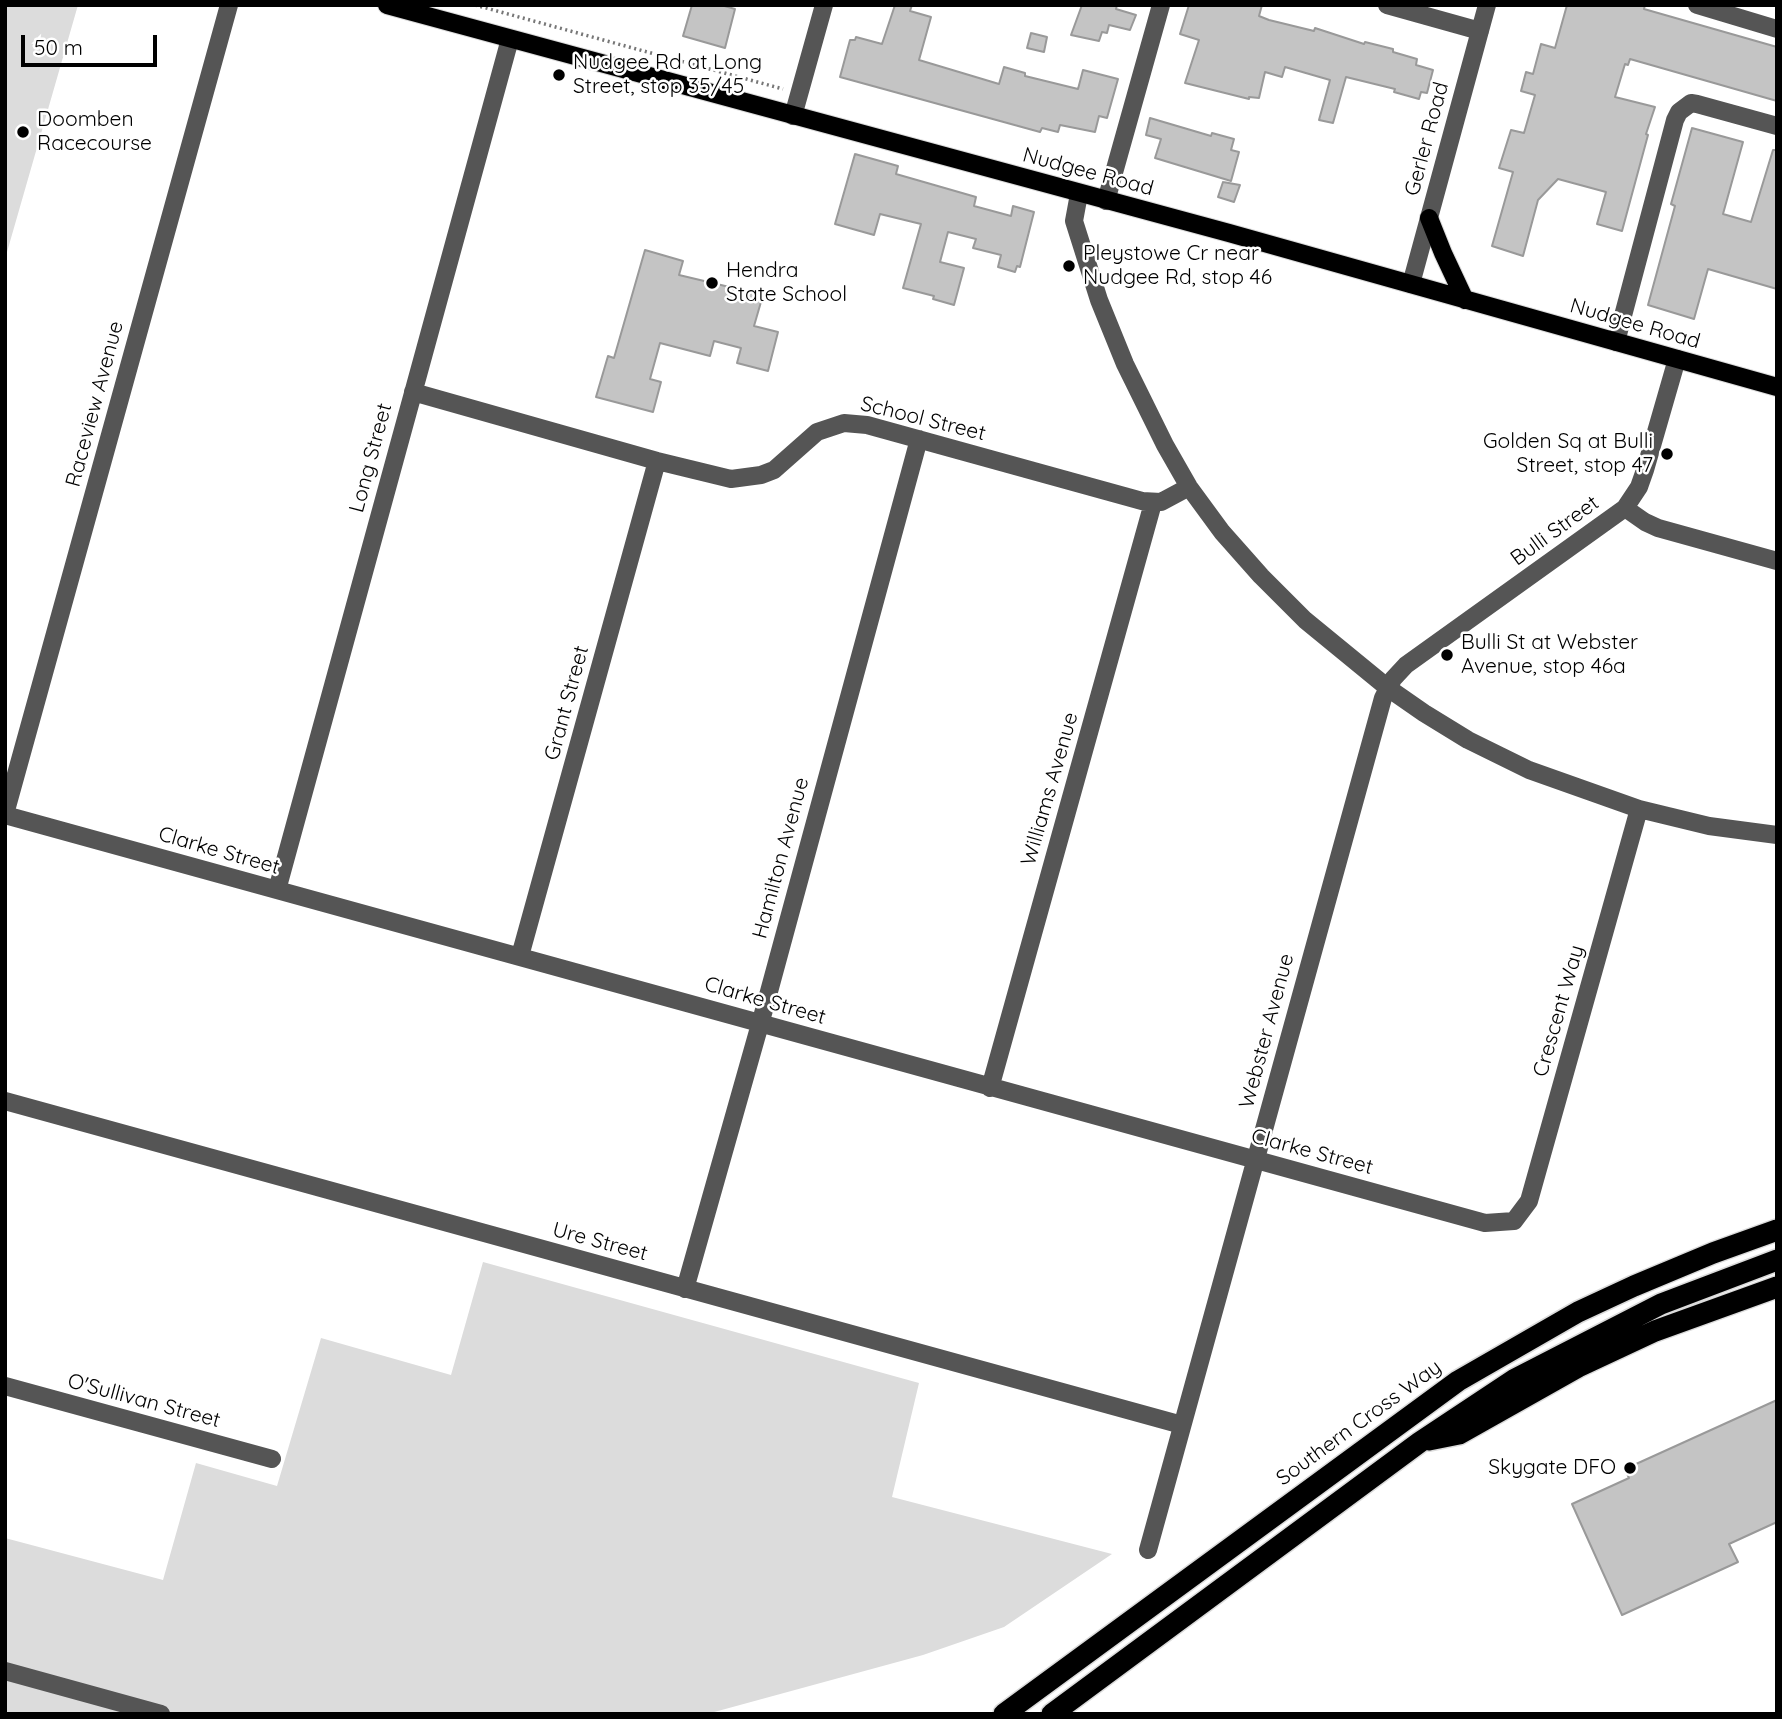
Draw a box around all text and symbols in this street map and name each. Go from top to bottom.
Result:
scale bar [24,21,161,65]
text: 50 m [34,34,83,60]
place label: Nudgee Rd at Long Street, stop 35/45 [573,50,762,100]
marker: Nudgee Rd at Long Street, stop 35/45 [551,67,567,83]
street label: Gerler Road [1400,79,1454,199]
place label: Doomben Racecourse [37,107,152,157]
marker: Doomben Racecourse [15,124,31,140]
street label: Nudgee Road [1020,142,1156,202]
place label: Pleystowe Cr near Nudgee Rd, stop 46 [1083,241,1272,291]
place label: Hendra State School [726,258,847,308]
marker: Pleystowe Cr near Nudgee Rd, stop 46 [1061,258,1077,274]
marker: Hendra State School [704,275,720,291]
street label: Nudgee Road [1567,293,1703,355]
street label: Raceview Avenue [61,318,129,490]
street label: School Street [858,391,988,447]
street label: Long Street [344,401,398,515]
place label: Golden Sq at Bulli Street, stop 47 [1483,429,1653,479]
marker: Golden Sq at Bulli Street, stop 47 [1659,446,1675,462]
street label: Bulli Street [1506,491,1604,571]
place label: Bulli St at Webster Avenue, stop 46a [1461,630,1638,680]
street label: Grant Street [540,643,594,763]
marker: Bulli St at Webster Avenue, stop 46a [1439,647,1455,663]
street label: Williams Avenue [1016,709,1084,869]
street label: Hamilton Avenue [747,775,815,941]
street label: Clarke Street [155,822,283,880]
street label: Crescent Way [1528,942,1590,1080]
street label: Webster Avenue [1234,951,1300,1111]
street label: Clarke Street [701,972,829,1030]
street label: Clarke Street [1248,1124,1376,1180]
street label: Ure Street [550,1217,650,1267]
street label: Southern Cross Way [1272,1355,1446,1491]
street label: O'Sullivan Street [65,1368,223,1434]
place label: Skygate DFO [1488,1455,1616,1481]
marker: Skygate DFO [1622,1460,1638,1476]

